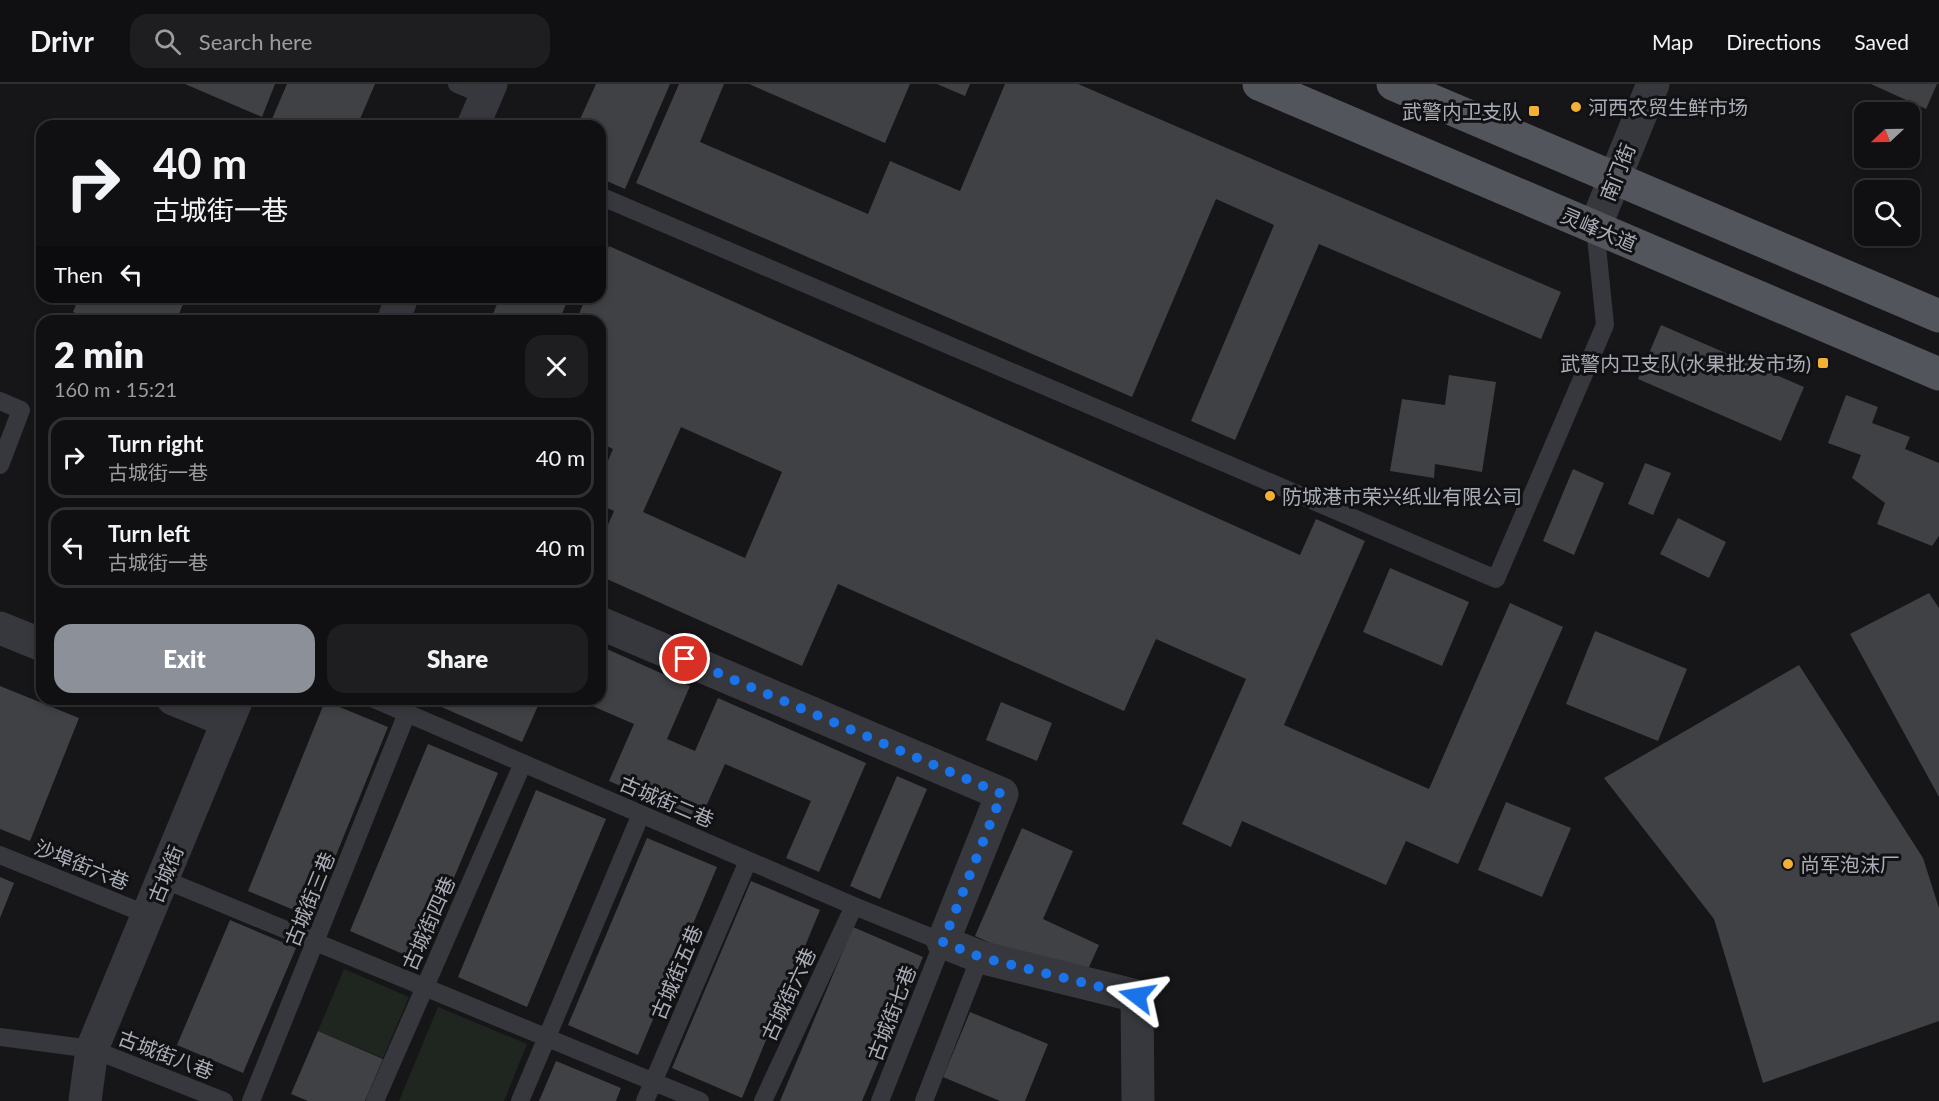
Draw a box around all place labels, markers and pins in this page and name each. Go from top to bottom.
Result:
place label: 河西农贸生鲜市场 [1588,95,1748,119]
place label: 武警内卫支队 [1402,99,1522,123]
marker: 河西农贸生鲜市场 [1569,100,1583,114]
marker: 武警内卫支队 [1527,104,1541,118]
place label: 武警内卫支队(水果批发市场) [1560,351,1811,375]
marker: 武警内卫支队(水果批发市场) [1816,356,1830,370]
place label: 防城港市荣兴纸业有限公司 [1282,484,1522,508]
marker: 防城港市荣兴纸业有限公司 [1263,489,1277,503]
pin [659,633,710,684]
place label: 尚军泡沫厂 [1800,852,1900,876]
marker: 尚军泡沫厂 [1781,857,1795,871]

